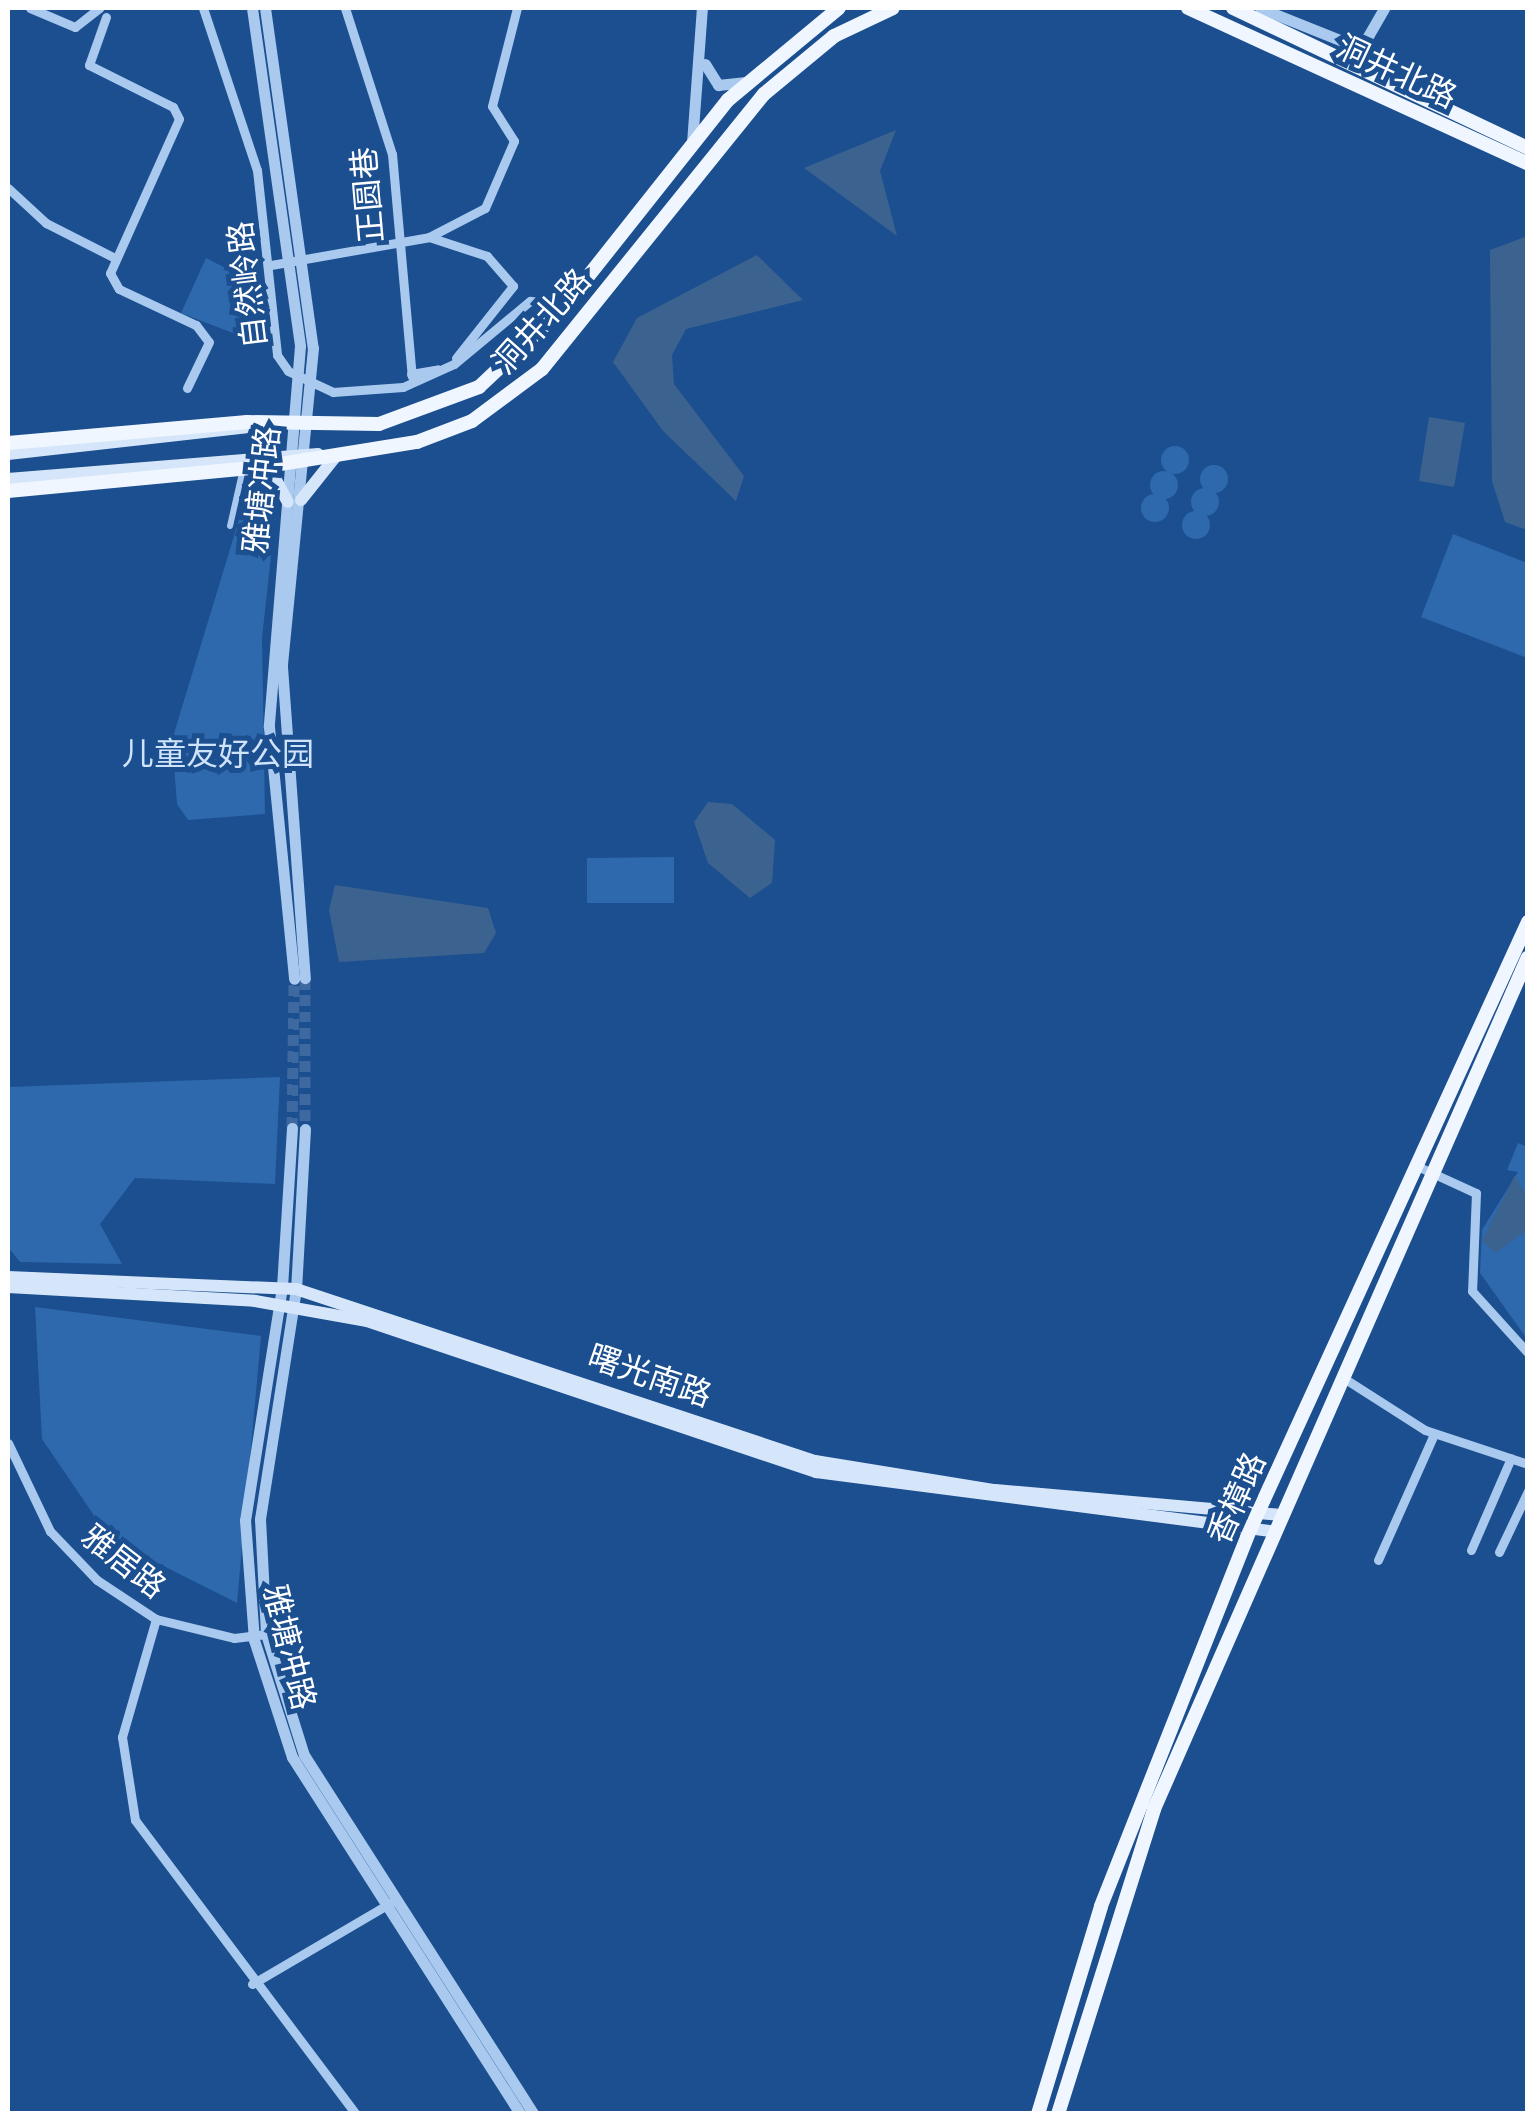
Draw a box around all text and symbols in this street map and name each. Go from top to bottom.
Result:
street label: 洞井北路 [1331,27,1463,115]
street label: 正圆巷 [344,146,390,244]
street label: 自然岭路 [220,219,274,351]
street label: 洞井北路 [484,261,598,381]
street label: 雅塘冲路 [235,424,287,556]
park label: 儿童友好公园 [122,734,314,772]
street label: 曙光南路 [583,1336,717,1414]
street label: 香樟路 [1199,1446,1273,1550]
street label: 雅居路 [74,1516,174,1606]
street label: 雅塘冲路 [256,1580,324,1714]

